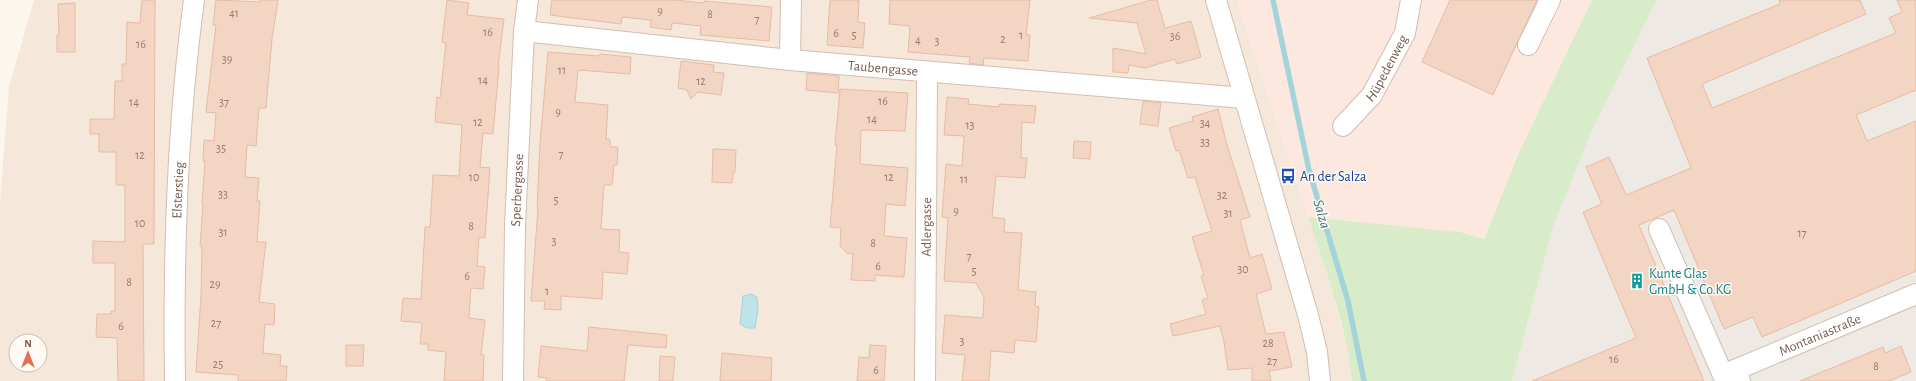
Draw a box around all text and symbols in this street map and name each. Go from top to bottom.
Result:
house number: 9 [657,5,663,17]
house number: 41 [229,7,239,19]
house number: 8 [707,8,713,20]
house number: 7 [754,13,760,25]
house number: 16 [483,26,493,38]
house number: 6 [833,27,839,39]
house number: 5 [851,29,857,41]
house number: 1 [1019,29,1023,41]
house number: 36 [1170,30,1181,42]
house number: 2 [1000,33,1006,45]
street label: Hüpedenweg [1363,33,1411,105]
house number: 4 [915,34,921,46]
house number: 3 [935,35,940,47]
house number: 16 [136,38,146,50]
house number: 39 [222,53,233,65]
street label: Taubengasse [847,59,919,79]
house number: 11 [558,64,566,76]
house number: 14 [478,74,488,86]
house number: 12 [696,75,706,87]
house number: 16 [878,95,888,107]
house number: 14 [129,96,139,108]
house number: 37 [219,96,229,108]
house number: 9 [555,106,561,118]
house number: 14 [867,113,877,125]
house number: 12 [473,116,483,128]
house number: 34 [1200,117,1211,129]
house number: 13 [965,119,975,131]
house number: 33 [1200,136,1210,148]
house number: 35 [216,142,226,154]
house number: 7 [558,148,564,160]
house number: 12 [135,149,145,161]
street label: Sperbergasse [509,153,526,227]
street label: Elsterstieg [170,161,187,219]
bus stop icon: An der Salza [1279,167,1297,185]
place label: An der Salza [1300,170,1367,184]
house number: 10 [469,171,479,183]
house number: 12 [884,171,894,183]
house number: 11 [960,173,968,185]
house number: 33 [218,188,228,200]
house number: 32 [1217,189,1228,201]
house number: 5 [553,194,559,206]
street label: Adlergasse [920,197,934,257]
water label: Salza [1310,198,1333,230]
house number: 9 [953,205,959,217]
house number: 31 [1223,207,1233,219]
house number: 10 [135,217,145,229]
house number: 8 [468,220,474,232]
house number: 31 [218,226,228,238]
house number: 17 [1797,227,1807,239]
house number: 3 [552,235,557,247]
house number: 8 [870,237,876,249]
house number: 7 [966,250,972,262]
house number: 6 [875,260,881,272]
house number: 30 [1237,263,1249,275]
house number: 5 [971,265,977,277]
place label: Kunte Glas GmbH & Co.KG [1649,267,1731,297]
house number: 6 [464,270,470,282]
building icon: Kunte Glas GmbH & Co.KG [1628,272,1646,290]
house number: 8 [126,276,132,288]
house number: 29 [209,278,221,290]
house number: 1 [545,285,549,297]
street label: Montaniastraße [1777,312,1863,359]
house number: 27 [211,317,221,329]
house number: 6 [118,320,124,332]
north arrow [8,333,48,373]
house number: 3 [960,335,965,347]
house number: 28 [1262,337,1274,349]
text: N [24,338,32,349]
house number: 16 [1609,353,1619,365]
house number: 27 [1267,355,1277,367]
house number: 25 [213,358,223,370]
house number: 8 [1873,360,1879,372]
house number: 6 [873,364,879,376]

